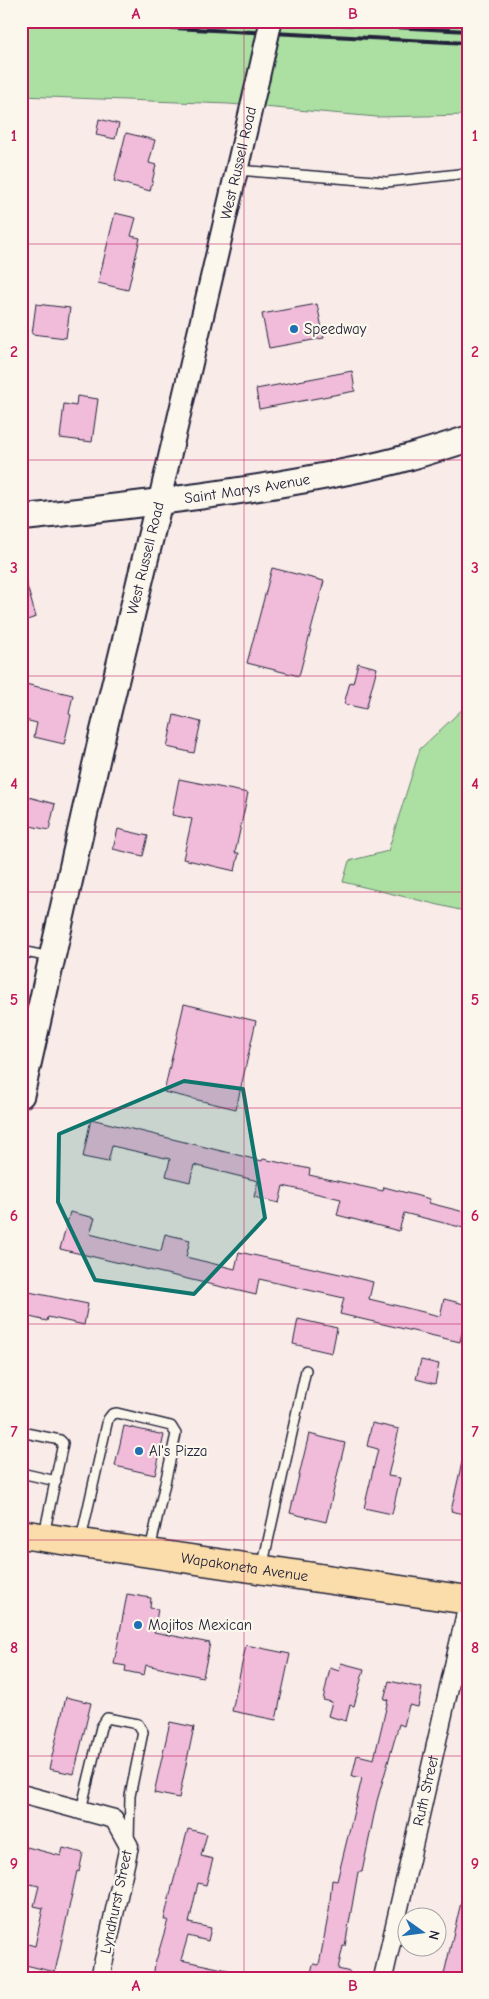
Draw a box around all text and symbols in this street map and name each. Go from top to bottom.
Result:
text: A [132,5,141,23]
text: B [348,5,358,23]
street label: West Russell Road [216,105,260,222]
text: 1 [11,127,17,145]
text: 1 [472,127,478,145]
place label: Speedway [304,320,367,338]
marker: Speedway [288,323,300,335]
text: 2 [10,343,18,361]
text: 2 [471,343,479,361]
street label: Saint Marys Avenue [183,470,312,507]
street label: West Russell Road [123,500,168,617]
text: 3 [10,559,18,577]
text: 3 [471,559,479,577]
text: 4 [10,775,18,793]
text: 4 [471,775,479,793]
text: 5 [10,991,18,1009]
text: 5 [471,991,479,1009]
text: 6 [10,1207,18,1225]
text: 6 [471,1207,479,1225]
text: 7 [10,1423,18,1441]
text: 7 [471,1423,479,1441]
place label: Al's Pizza [149,1442,207,1460]
marker: Al's Pizza [133,1445,145,1457]
street label: Wapakoneta Avenue [180,1549,310,1585]
place label: Mojitos Mexican [148,1616,252,1634]
marker: Mojitos Mexican [132,1619,144,1631]
text: 8 [10,1639,18,1657]
text: 8 [471,1639,479,1657]
street label: Ruth Street [409,1753,442,1828]
street label: Lyndhurst Street [96,1848,136,1955]
text: 9 [10,1855,18,1873]
text: 9 [471,1855,479,1873]
north arrow [396,1906,446,1956]
text: N [425,1929,443,1942]
text: A [132,1977,141,1995]
text: B [348,1977,358,1995]

